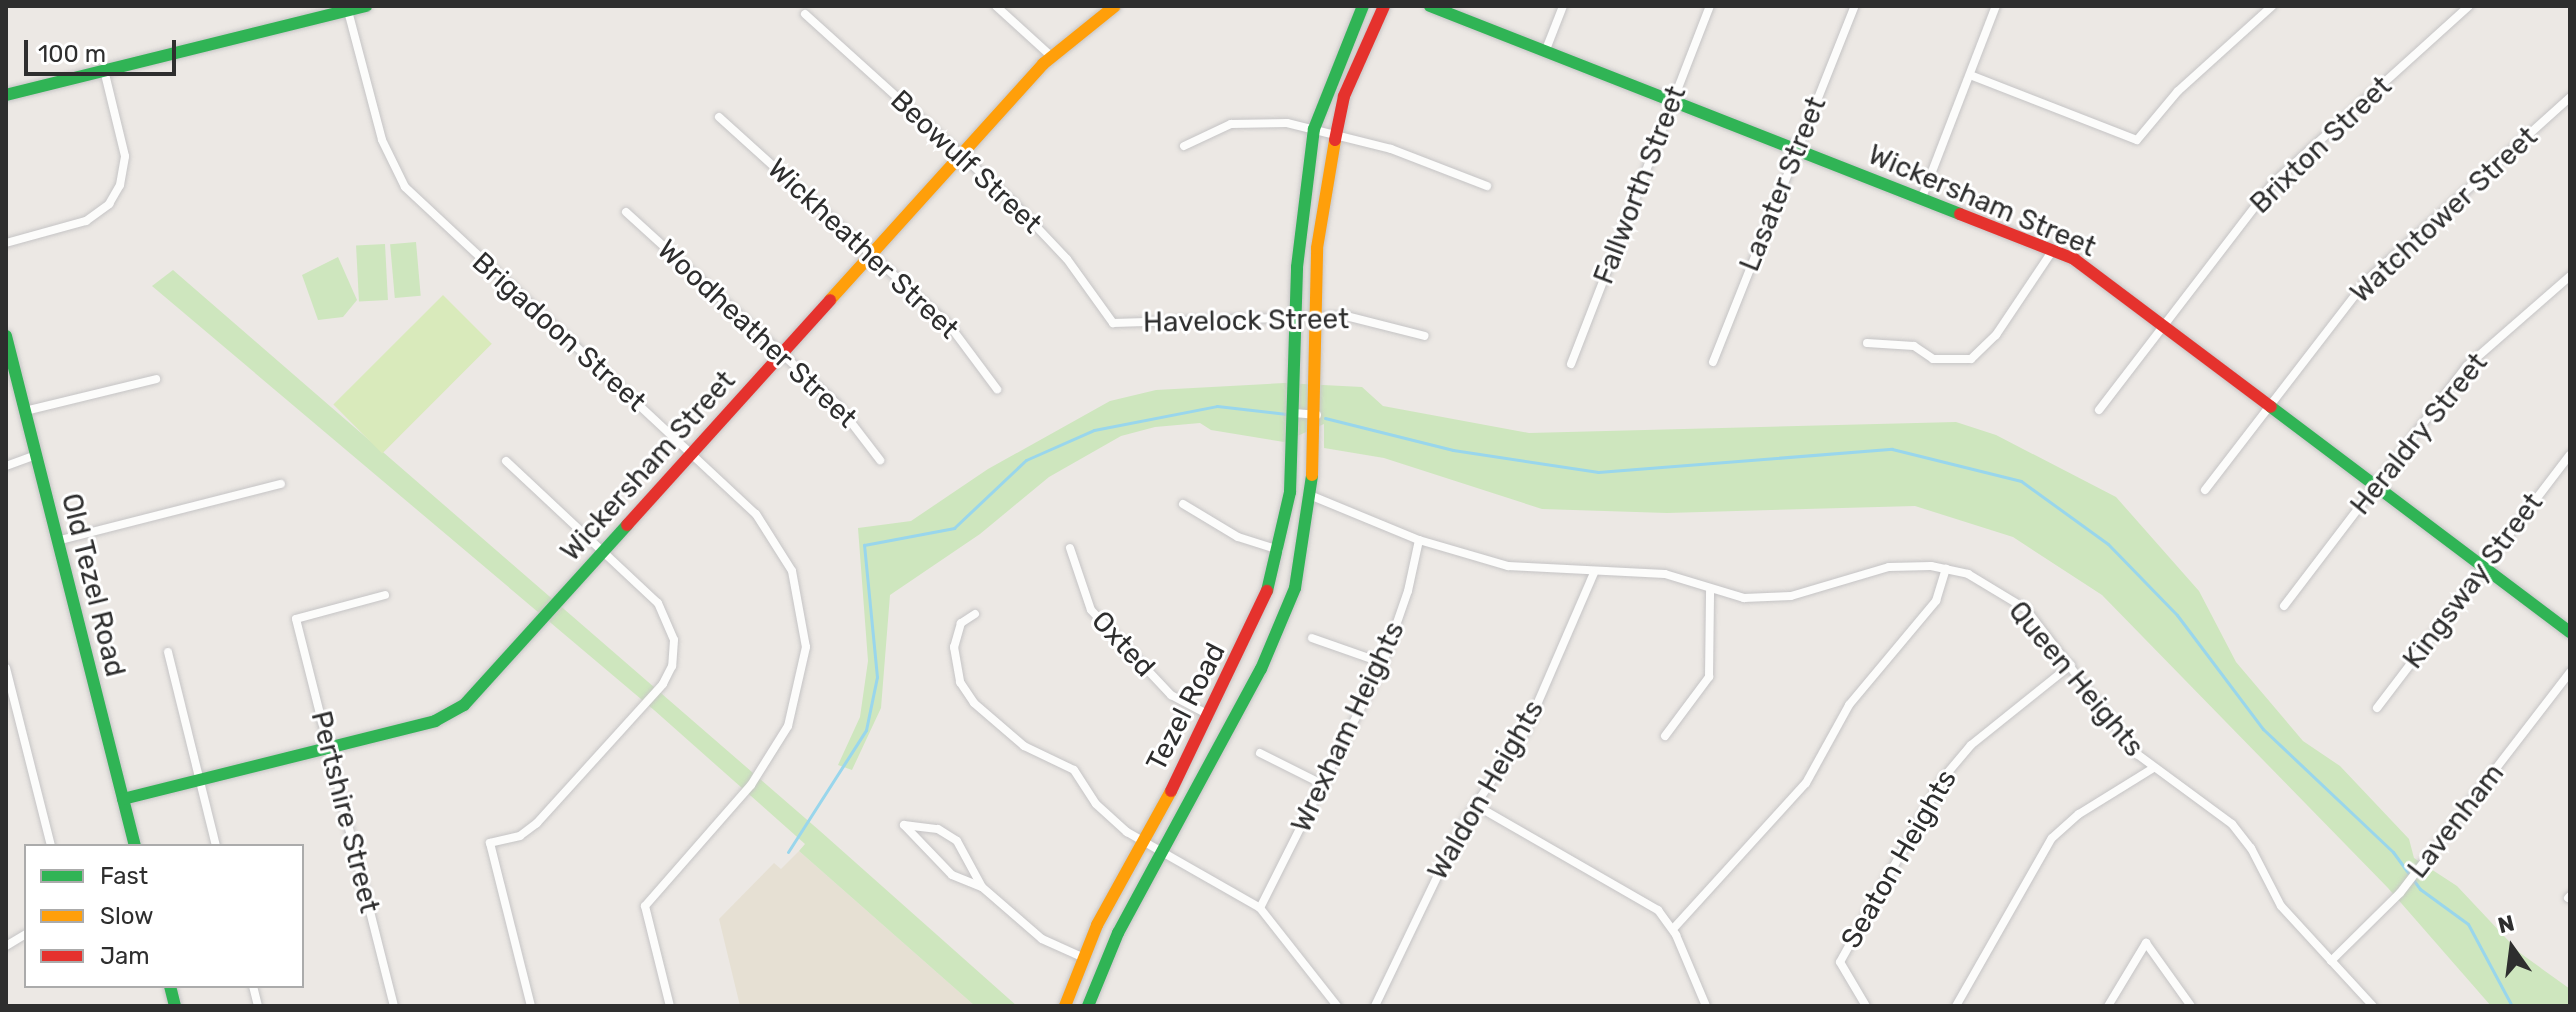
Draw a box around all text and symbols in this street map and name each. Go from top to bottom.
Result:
scale bar [28,24,180,74]
text: 100 m [38,40,106,68]
street label: Brixton Street [2244,69,2398,221]
street label: Fallworth Street [1587,81,1693,289]
street label: Beowulf Street [883,83,1049,241]
street label: Lasater Street [1733,92,1833,276]
street label: Watchtower Street [2344,120,2544,310]
street label: Wickersham Street [1863,138,2101,264]
street label: Wickheather Street [760,152,966,346]
street label: Woodheather Street [650,233,864,435]
street label: Brigadoon Street [465,245,653,419]
street label: Havelock Street [1143,302,1349,340]
street label: Heraldry Street [2343,346,2495,522]
street label: Wickersham Street [554,364,742,568]
street label: Kingsway Street [2396,486,2550,676]
street label: Old Tezel Road [54,490,132,680]
street label: Queen Heights [2001,595,2151,763]
street label: Oxted [1084,604,1162,684]
street label: Wrexham Heights [1285,616,1411,838]
street label: Tezel Road [1139,637,1233,777]
street label: Waldon Heights [1421,694,1551,886]
street label: Pertshire Street [304,708,386,916]
street label: Lavenham [2401,757,2511,885]
street label: Seaton Heights [1834,764,1964,954]
legend [24,844,304,988]
text: Fast [100,862,148,890]
text: Slow [100,902,153,930]
north arrow [2472,908,2552,988]
text: N [2495,909,2517,939]
text: Jam [100,942,150,970]

